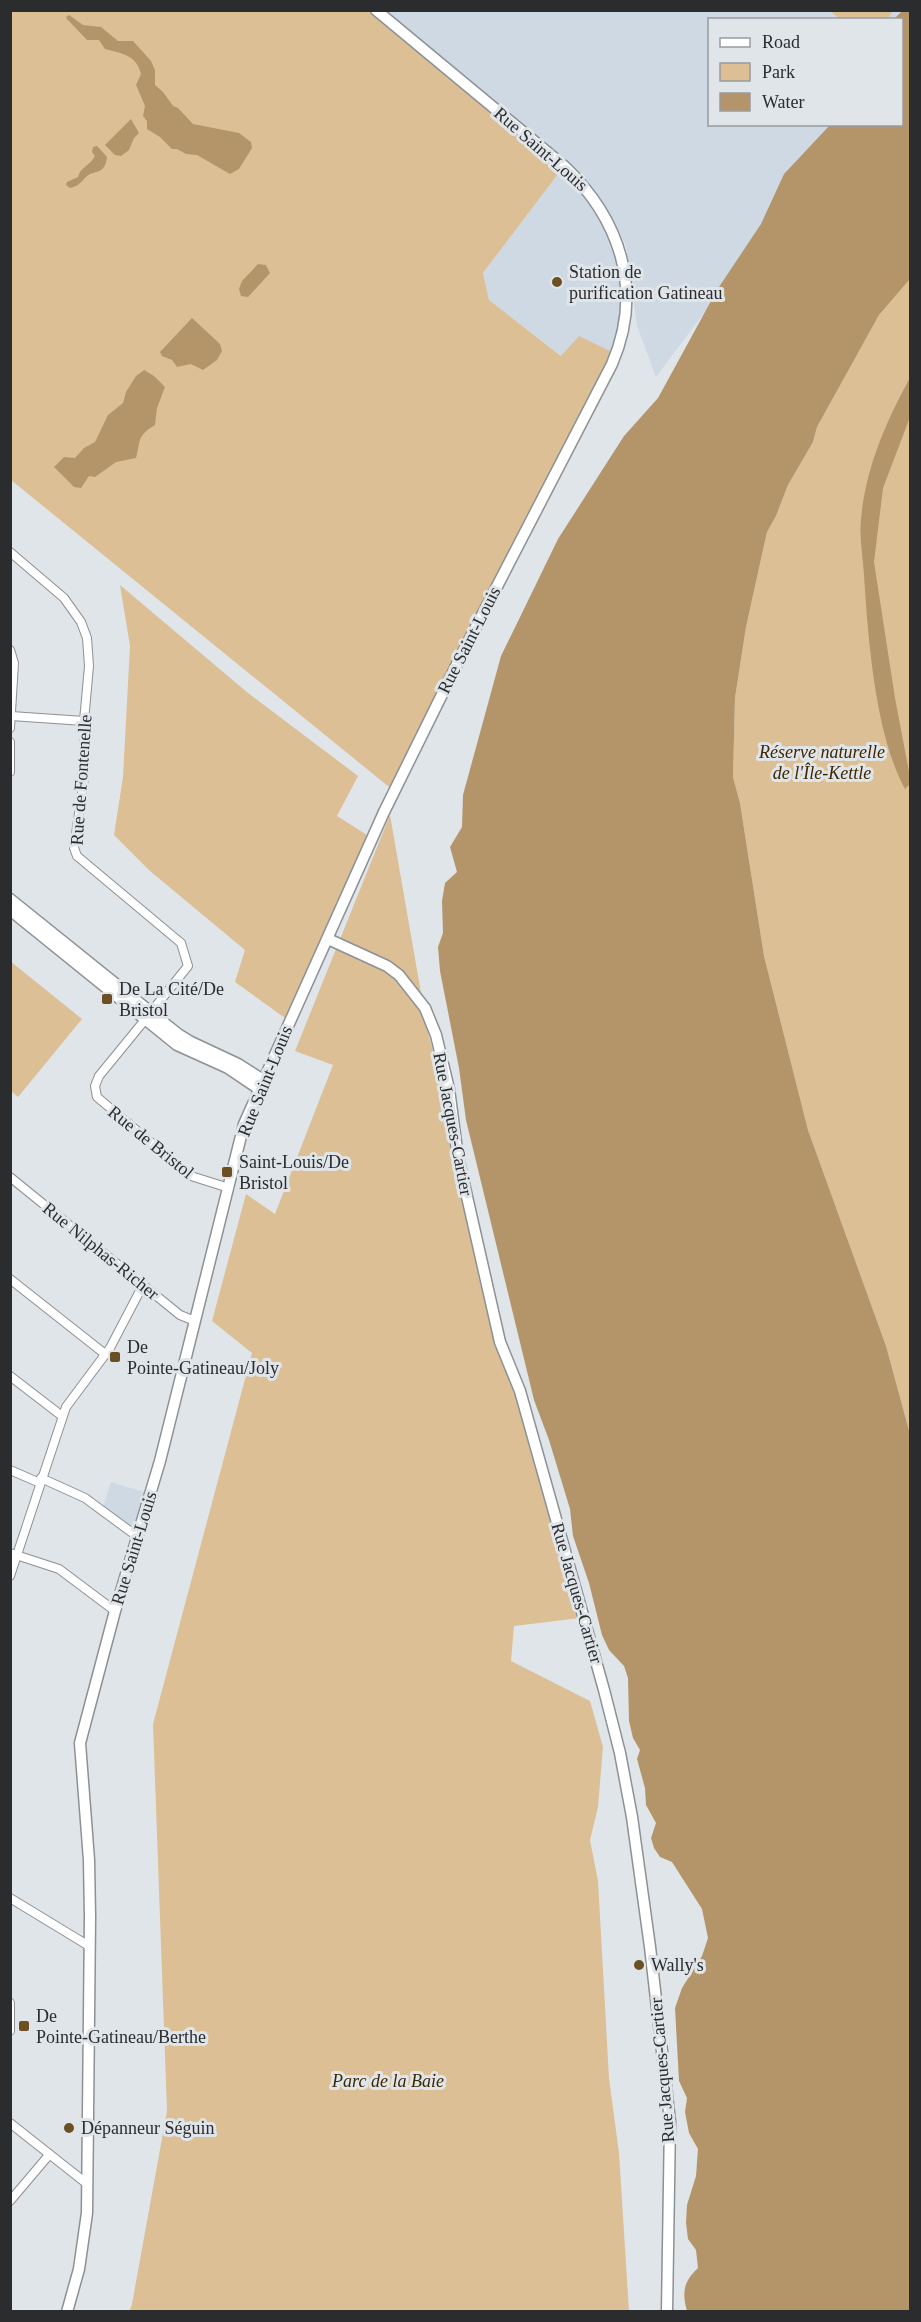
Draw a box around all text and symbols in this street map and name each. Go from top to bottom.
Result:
legend [708,18,903,126]
text: Road [762,32,800,52]
text: Park [762,62,795,82]
text: Water [762,92,805,112]
street label: Rue Saint-Louis [490,103,592,195]
place label: Station de purification Gatineau [569,262,722,303]
marker: Station de purification Gatineau [550,275,564,289]
street label: Rue Saint-Louis [433,583,505,697]
street label: Rue de Fontenelle [66,714,96,846]
park label: Réserve naturelle de l'Île-Kettle [758,742,885,783]
place label: De La Cité/De Bristol [119,979,224,1020]
marker: De La Cité/De Bristol [100,992,114,1006]
street label: Rue Saint-Louis [234,1023,296,1139]
street label: Rue Jacques-Cartier [429,1051,477,1197]
street label: Rue de Bristol [104,1102,198,1182]
place label: Saint-Louis/De Bristol [239,1152,349,1193]
marker: Saint-Louis/De Bristol [220,1165,234,1179]
street label: Rue Nilphas-Richer [39,1198,163,1304]
place label: De Pointe-Gatineau/Joly [127,1337,279,1378]
marker: De Pointe-Gatineau/Joly [108,1350,122,1364]
street label: Rue Saint-Louis [107,1489,161,1607]
street label: Rue Jacques-Cartier [547,1520,607,1666]
place label: Wally's [651,1955,704,1975]
marker: Wally's [632,1958,646,1972]
street label: Rue Jacques-Cartier [646,1997,678,2143]
place label: De Pointe-Gatineau/Berthe [36,2006,206,2047]
marker: De Pointe-Gatineau/Berthe [17,2019,31,2033]
park label: Parc de la Baie [331,2071,444,2091]
place label: Dépanneur Séguin [81,2118,214,2138]
marker: Dépanneur Séguin [62,2121,76,2135]

